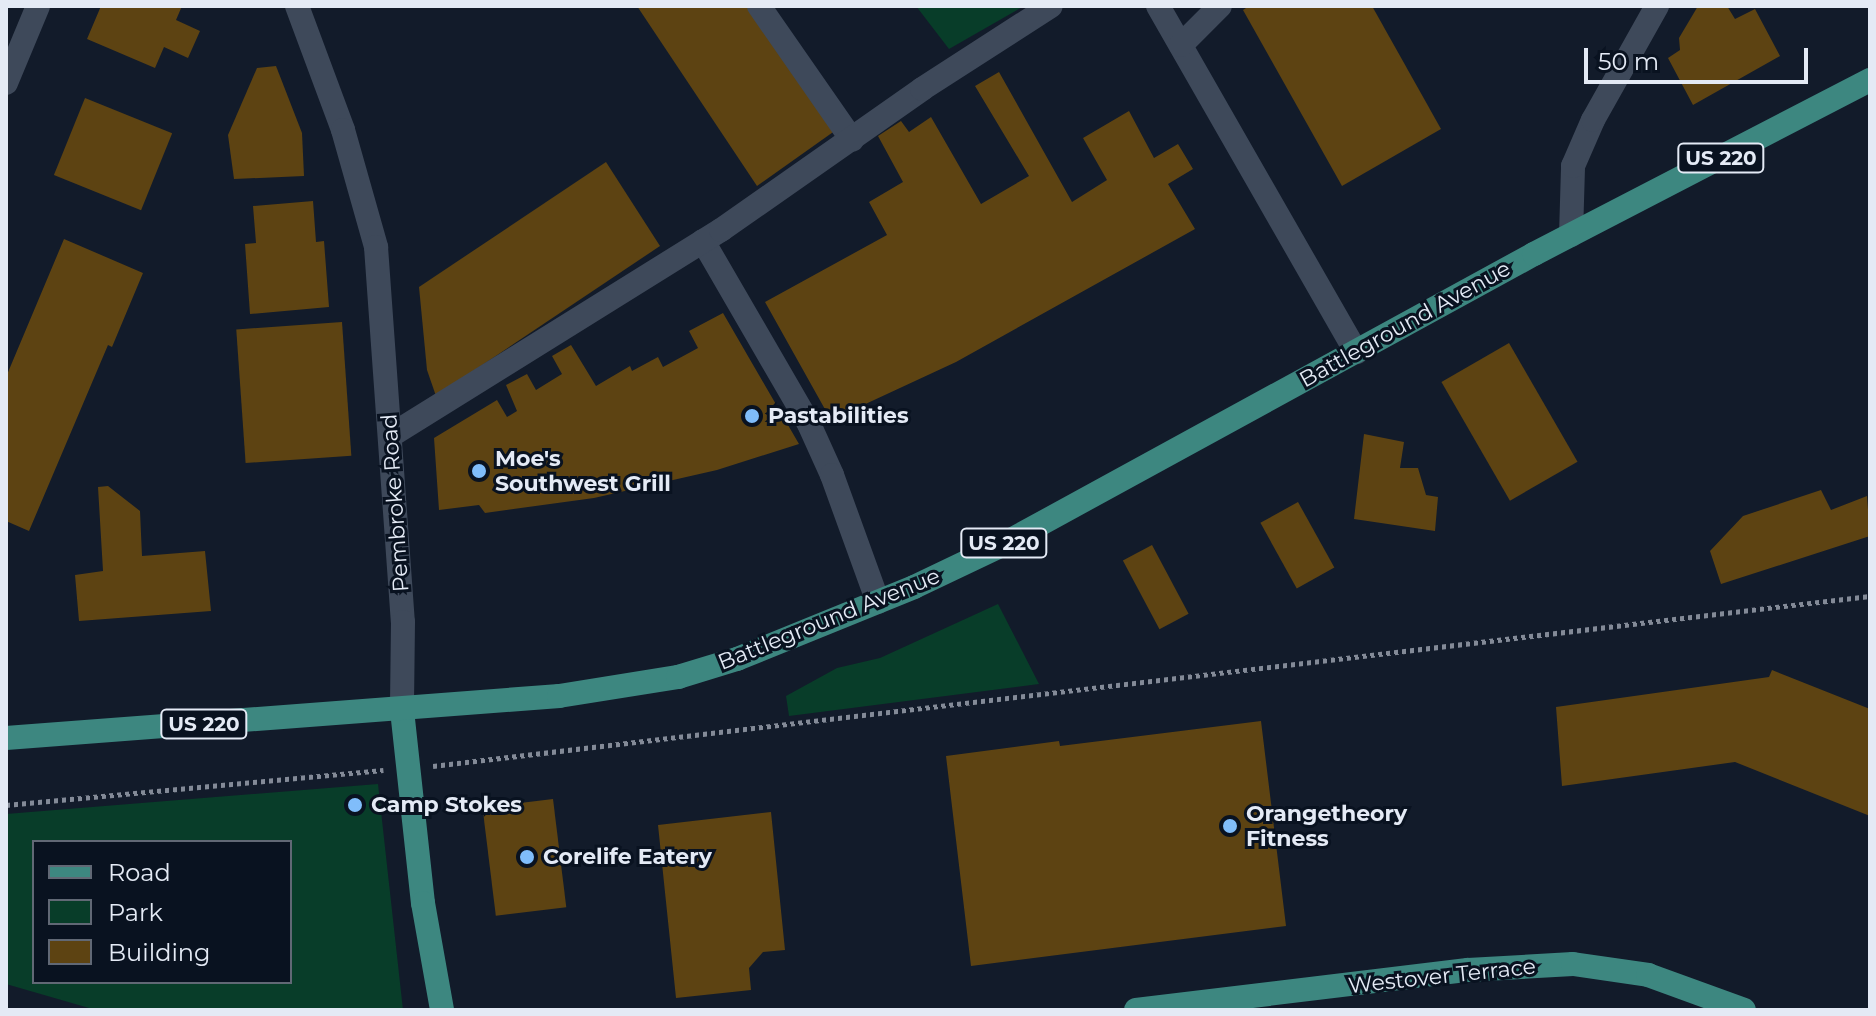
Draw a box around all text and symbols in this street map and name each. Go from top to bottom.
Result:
scale bar [1588,32,1812,82]
text: 50 m [1598,47,1659,76]
road number: US 220 [1677,142,1765,174]
street label: Battleground Avenue [1295,255,1515,393]
place label: Pastabilities [768,403,909,429]
marker: Pastabilities [743,407,761,425]
street label: Pembroke Road [376,413,414,593]
place label: Moe's Southwest Grill [495,445,671,496]
marker: Moe's Southwest Grill [470,462,488,480]
road number: US 220 [960,527,1048,559]
street label: Battleground Avenue [714,562,944,676]
road number: US 220 [160,708,248,740]
place label: Camp Stokes [371,792,522,818]
marker: Camp Stokes [346,796,364,814]
place label: Orangetheory Fitness [1246,800,1407,852]
marker: Orangetheory Fitness [1221,817,1239,835]
legend [32,840,292,984]
place label: Corelife Eatery [543,844,712,870]
marker: Corelife Eatery [518,848,536,866]
text: Road [108,858,171,887]
text: Park [108,898,163,927]
text: Building [108,938,211,967]
street label: Westover Terrace [1347,953,1537,999]

